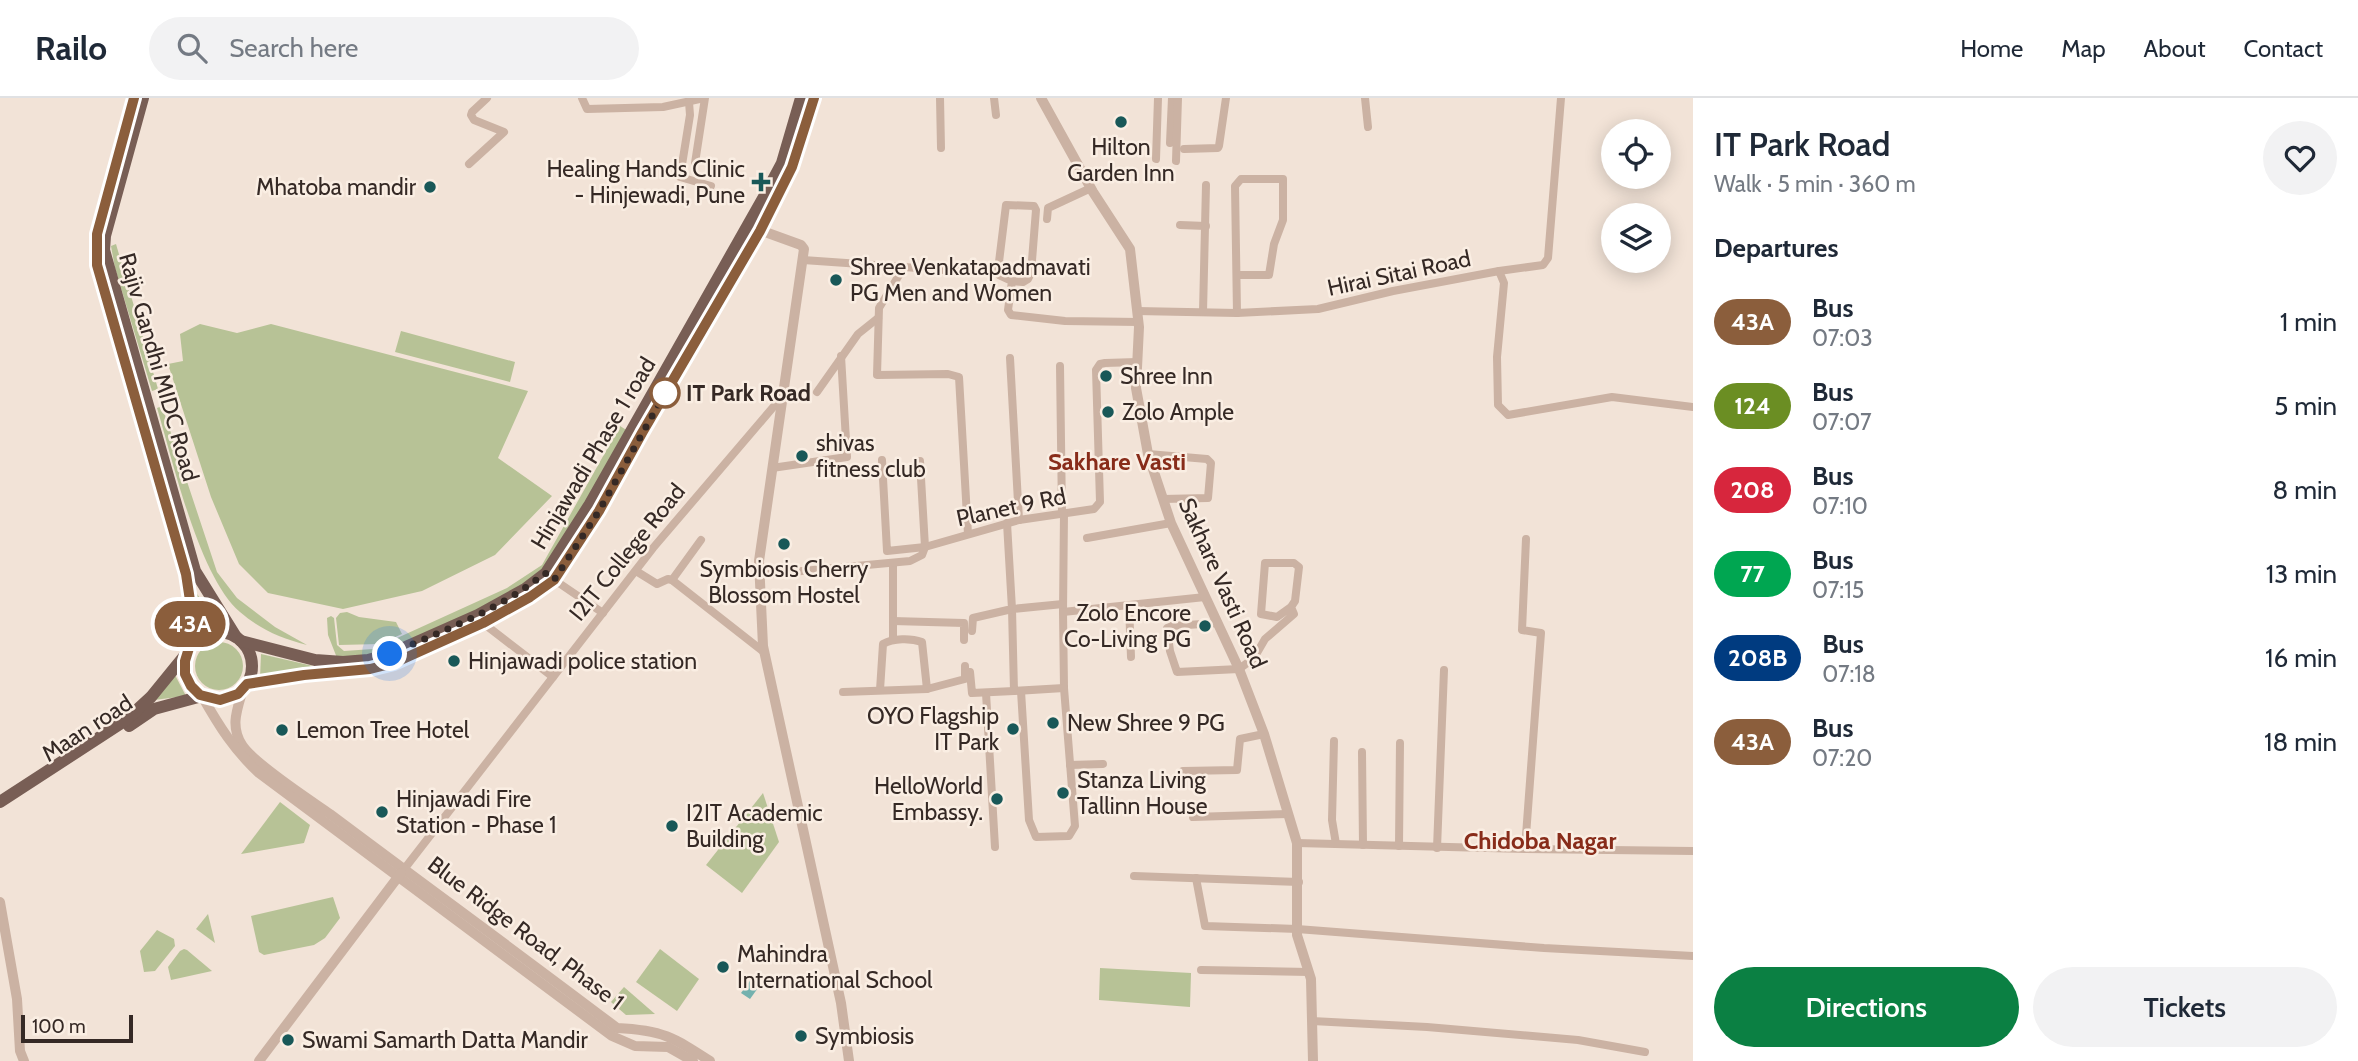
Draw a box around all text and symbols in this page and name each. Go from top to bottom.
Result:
search box [149,17,639,80]
text: Railo [35,28,107,68]
icon: search [173,29,211,67]
text: Search here [229,32,358,64]
text: Home [1960,34,2023,63]
text: Map [2061,34,2106,63]
text: About [2144,34,2206,63]
text: Contact [2244,34,2323,63]
marker: Hilton Garden Inn [1113,114,1129,130]
map controls [1601,119,1671,273]
button: locate [1601,119,1671,189]
button: heart [2263,121,2337,195]
text: IT Park Road [1714,124,1891,164]
place label: Hilton Garden Inn [1067,133,1175,187]
place label: Healing Hands Clinic - Hinjewadi, Pune [546,155,745,209]
text: Walk · 5 min · 360 m [1714,170,1916,198]
marker: Healing Hands Clinic - Hinjewadi, Pune [751,172,771,192]
place label: Mhatoba mandir [256,173,417,201]
marker: Mhatoba mandir [422,179,438,195]
button: layers [1601,203,1671,273]
text: Departures [1714,232,1838,264]
street label: Hirai Sitai Road [1325,244,1473,302]
street label: Rajiv Gandhi MIDC Road [113,250,205,484]
place label: Shree Venkatapadmavati PG Men and Women [850,253,1091,307]
marker: Shree Venkatapadmavati PG Men and Women [828,272,844,288]
text: Bus [1812,292,1853,324]
text: 1 min [2280,306,2337,338]
text: 43A [1731,307,1774,336]
text: 07:03 [1812,324,1873,352]
street label: Hinjawadi Phase 1 road [525,352,661,554]
place label: Shree Inn [1120,362,1213,390]
marker: Shree Inn [1098,368,1114,384]
text: Bus [1812,376,1853,408]
marker: IT Park Road [650,378,680,408]
place label: IT Park Road [686,379,811,407]
text: 5 min [2274,390,2337,422]
text: 124 [1734,391,1771,420]
place label: Zolo Ample [1122,398,1234,426]
marker: Zolo Ample [1100,404,1116,420]
text: 07:07 [1812,408,1872,436]
place label: shivas fitness club [816,429,926,483]
district label: Sakhare Vasti [1048,447,1186,476]
marker: shivas fitness club [794,448,810,464]
text: Bus [1812,460,1853,492]
text: 8 min [2273,474,2337,506]
text: 208 [1730,475,1775,504]
street label: I2IT College Road [563,478,691,626]
street label: Planet 9 Rd [954,482,1068,532]
text: 07:10 [1812,492,1868,520]
street label: Sakhare Vasti Road [1173,493,1273,673]
marker: Symbiosis Cherry Blossom Hostel [776,536,792,552]
text: Bus [1812,544,1853,576]
place label: Symbiosis Cherry Blossom Hostel [700,555,869,609]
text: 13 min [2266,558,2337,590]
text: 77 [1740,559,1765,588]
text: 07:15 [1812,576,1864,604]
place label: Zolo Encore Co-Living PG [1064,599,1191,653]
line badge: 43A [150,601,230,647]
text: 43A [169,609,211,638]
marker: Zolo Encore Co-Living PG [1197,618,1213,634]
text: Bus [1822,628,1864,660]
your location [372,636,407,671]
text: 16 min [2265,642,2337,674]
text: 208B [1728,643,1787,672]
place label: Hinjawadi police station [468,647,697,675]
marker: Hinjawadi police station [446,653,462,669]
text: 07:18 [1822,660,1876,688]
street label: Maan road [37,688,137,768]
place label: OYO Flagship IT Park [867,702,1000,756]
place label: New Shree 9 PG [1067,709,1225,737]
text: Bus [1812,712,1853,744]
marker: New Shree 9 PG [1045,715,1061,731]
place label: Lemon Tree Hotel [296,716,470,744]
marker: OYO Flagship IT Park [1005,721,1021,737]
marker: Lemon Tree Hotel [274,722,290,738]
text: 18 min [2264,726,2337,758]
text: 43A [1731,727,1774,756]
text: 07:20 [1812,744,1872,772]
place label: Stanza Living Tallinn House [1077,766,1208,820]
place label: HelloWorld Embassy. [874,772,983,826]
place label: Hinjawadi Fire Station - Phase 1 [396,785,556,839]
marker: Stanza Living Tallinn House [1055,785,1071,801]
marker: HelloWorld Embassy. [989,791,1005,807]
place label: I2IT Academic Building [686,799,823,853]
marker: Hinjawadi Fire Station - Phase 1 [374,804,390,820]
marker: I2IT Academic Building [664,818,680,834]
district label: Chidoba Nagar [1464,826,1616,855]
street label: Blue Ridge Road, Phase 1 [422,850,630,1016]
place label: Mahindra International School [737,940,933,994]
marker: Mahindra International School [715,959,731,975]
button: Directions [1714,967,2019,1047]
button: Tickets [2033,967,2337,1047]
scale bar [21,1012,133,1044]
text: 100 m [32,1015,86,1038]
place label: Symbiosis [815,1022,914,1050]
place label: Swami Samarth Datta Mandir [302,1026,588,1054]
marker: Symbiosis [793,1028,809,1044]
marker: Swami Samarth Datta Mandir [280,1032,296,1048]

